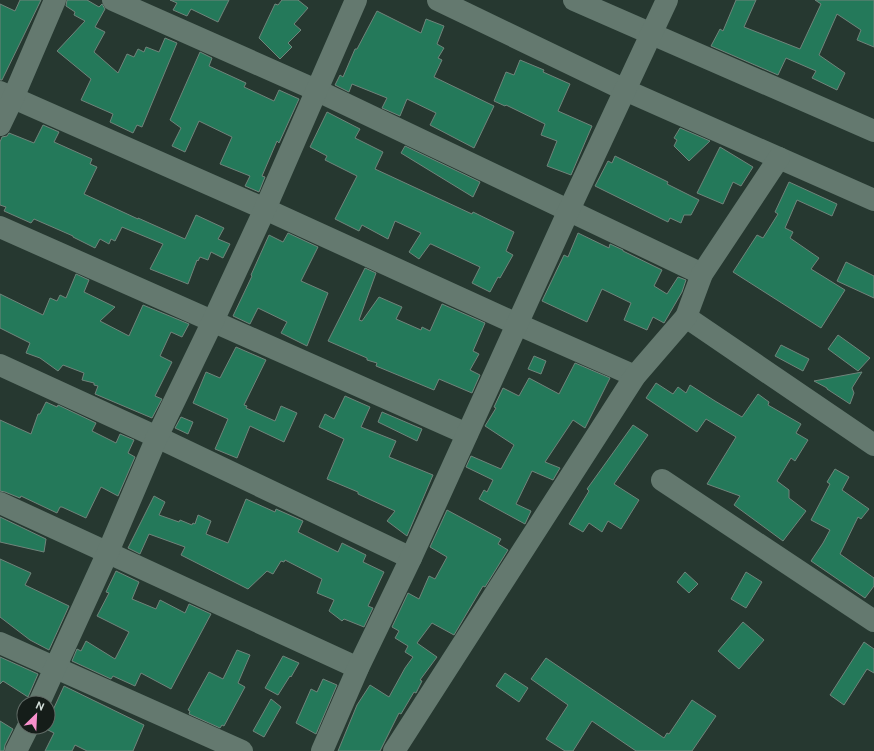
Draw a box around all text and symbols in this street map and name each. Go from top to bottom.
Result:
north arrow [16,695,56,735]
text: N [34,699,46,713]

